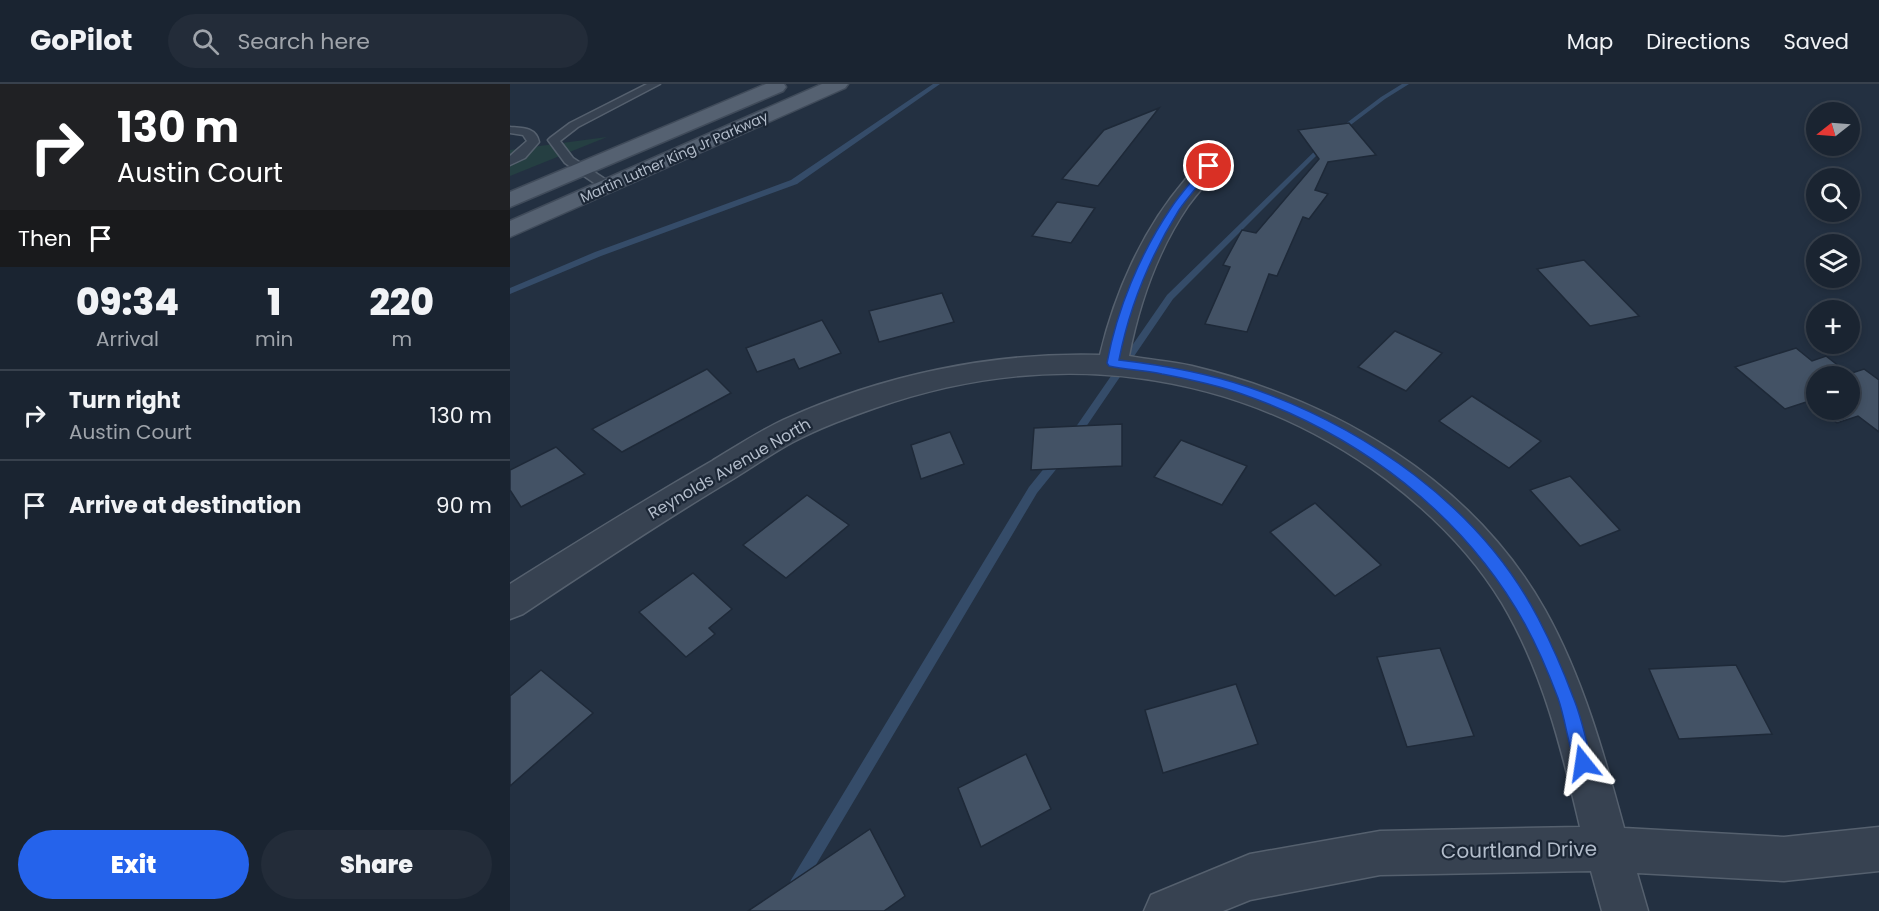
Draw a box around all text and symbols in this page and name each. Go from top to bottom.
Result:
search box [168,14,588,68]
text: GoPilot [30,21,132,60]
icon: search [189,25,222,58]
text: Search here [237,26,370,57]
text: Map [1567,27,1613,56]
text: Directions [1646,27,1750,56]
text: Saved [1783,27,1849,56]
text: 130 m [117,98,239,157]
north arrow [1806,102,1860,156]
map controls [1806,102,1860,420]
street label: Martin Luther King Jr Parkway [577,106,771,208]
icon: right [18,108,96,186]
pin [1183,140,1234,191]
icon: arrive [1192,149,1225,182]
text: Austin Court [117,154,283,191]
button: search [1806,168,1860,222]
icon: arrive [84,222,117,255]
text: Then [18,223,72,254]
button: layers [1806,234,1860,288]
text: 09:34 [76,277,179,328]
text: 1 [267,277,281,328]
text: 220 [369,277,434,328]
button: + [1806,300,1860,354]
text: Arrival [96,325,159,353]
text: min [255,325,293,353]
text: m [391,325,412,353]
button: − [1806,366,1860,420]
text: Turn right [69,385,180,416]
icon: right [18,399,51,432]
text: 130 m [430,400,492,431]
street label: Reynolds Avenue North [644,412,815,524]
text: Austin Court [69,418,192,446]
icon: arrive [18,489,51,522]
text: Arrive at destination [69,490,301,521]
text: 90 m [436,490,492,521]
position arrow [1551,731,1615,795]
button: Exit [18,830,249,899]
button: Share [261,830,492,899]
street label: Courtland Drive [1441,835,1597,865]

